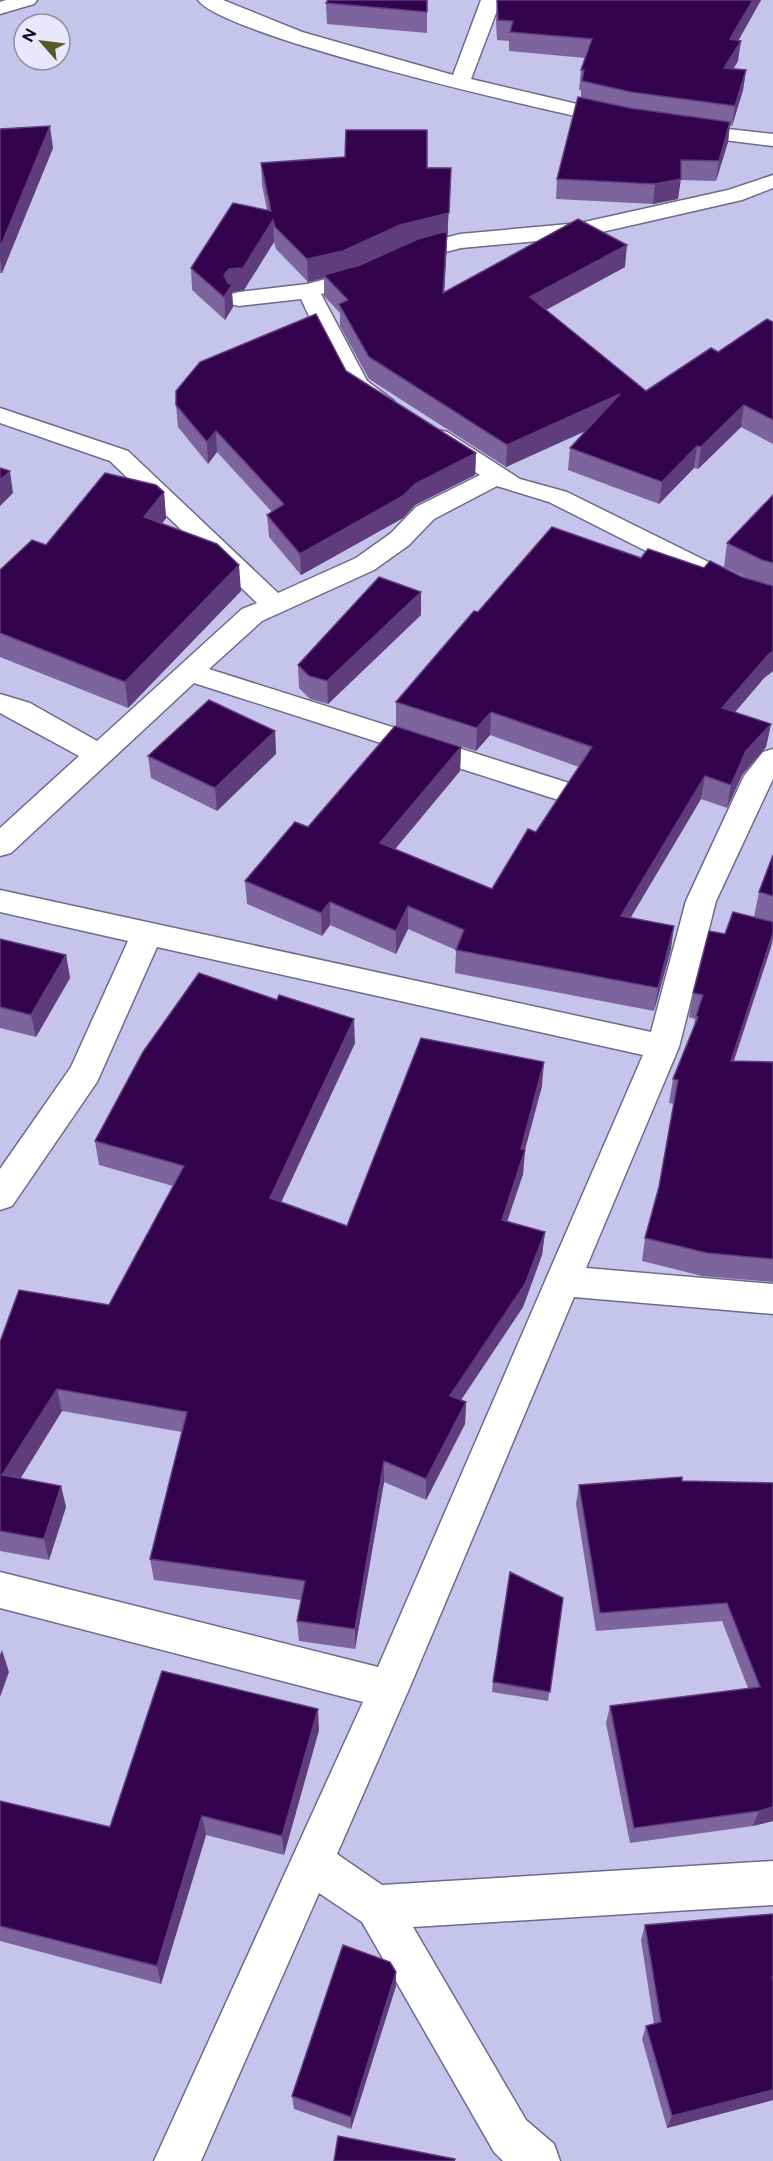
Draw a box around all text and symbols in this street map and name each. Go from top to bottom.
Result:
north arrow [12,12,72,72]
text: N [18,25,40,45]

